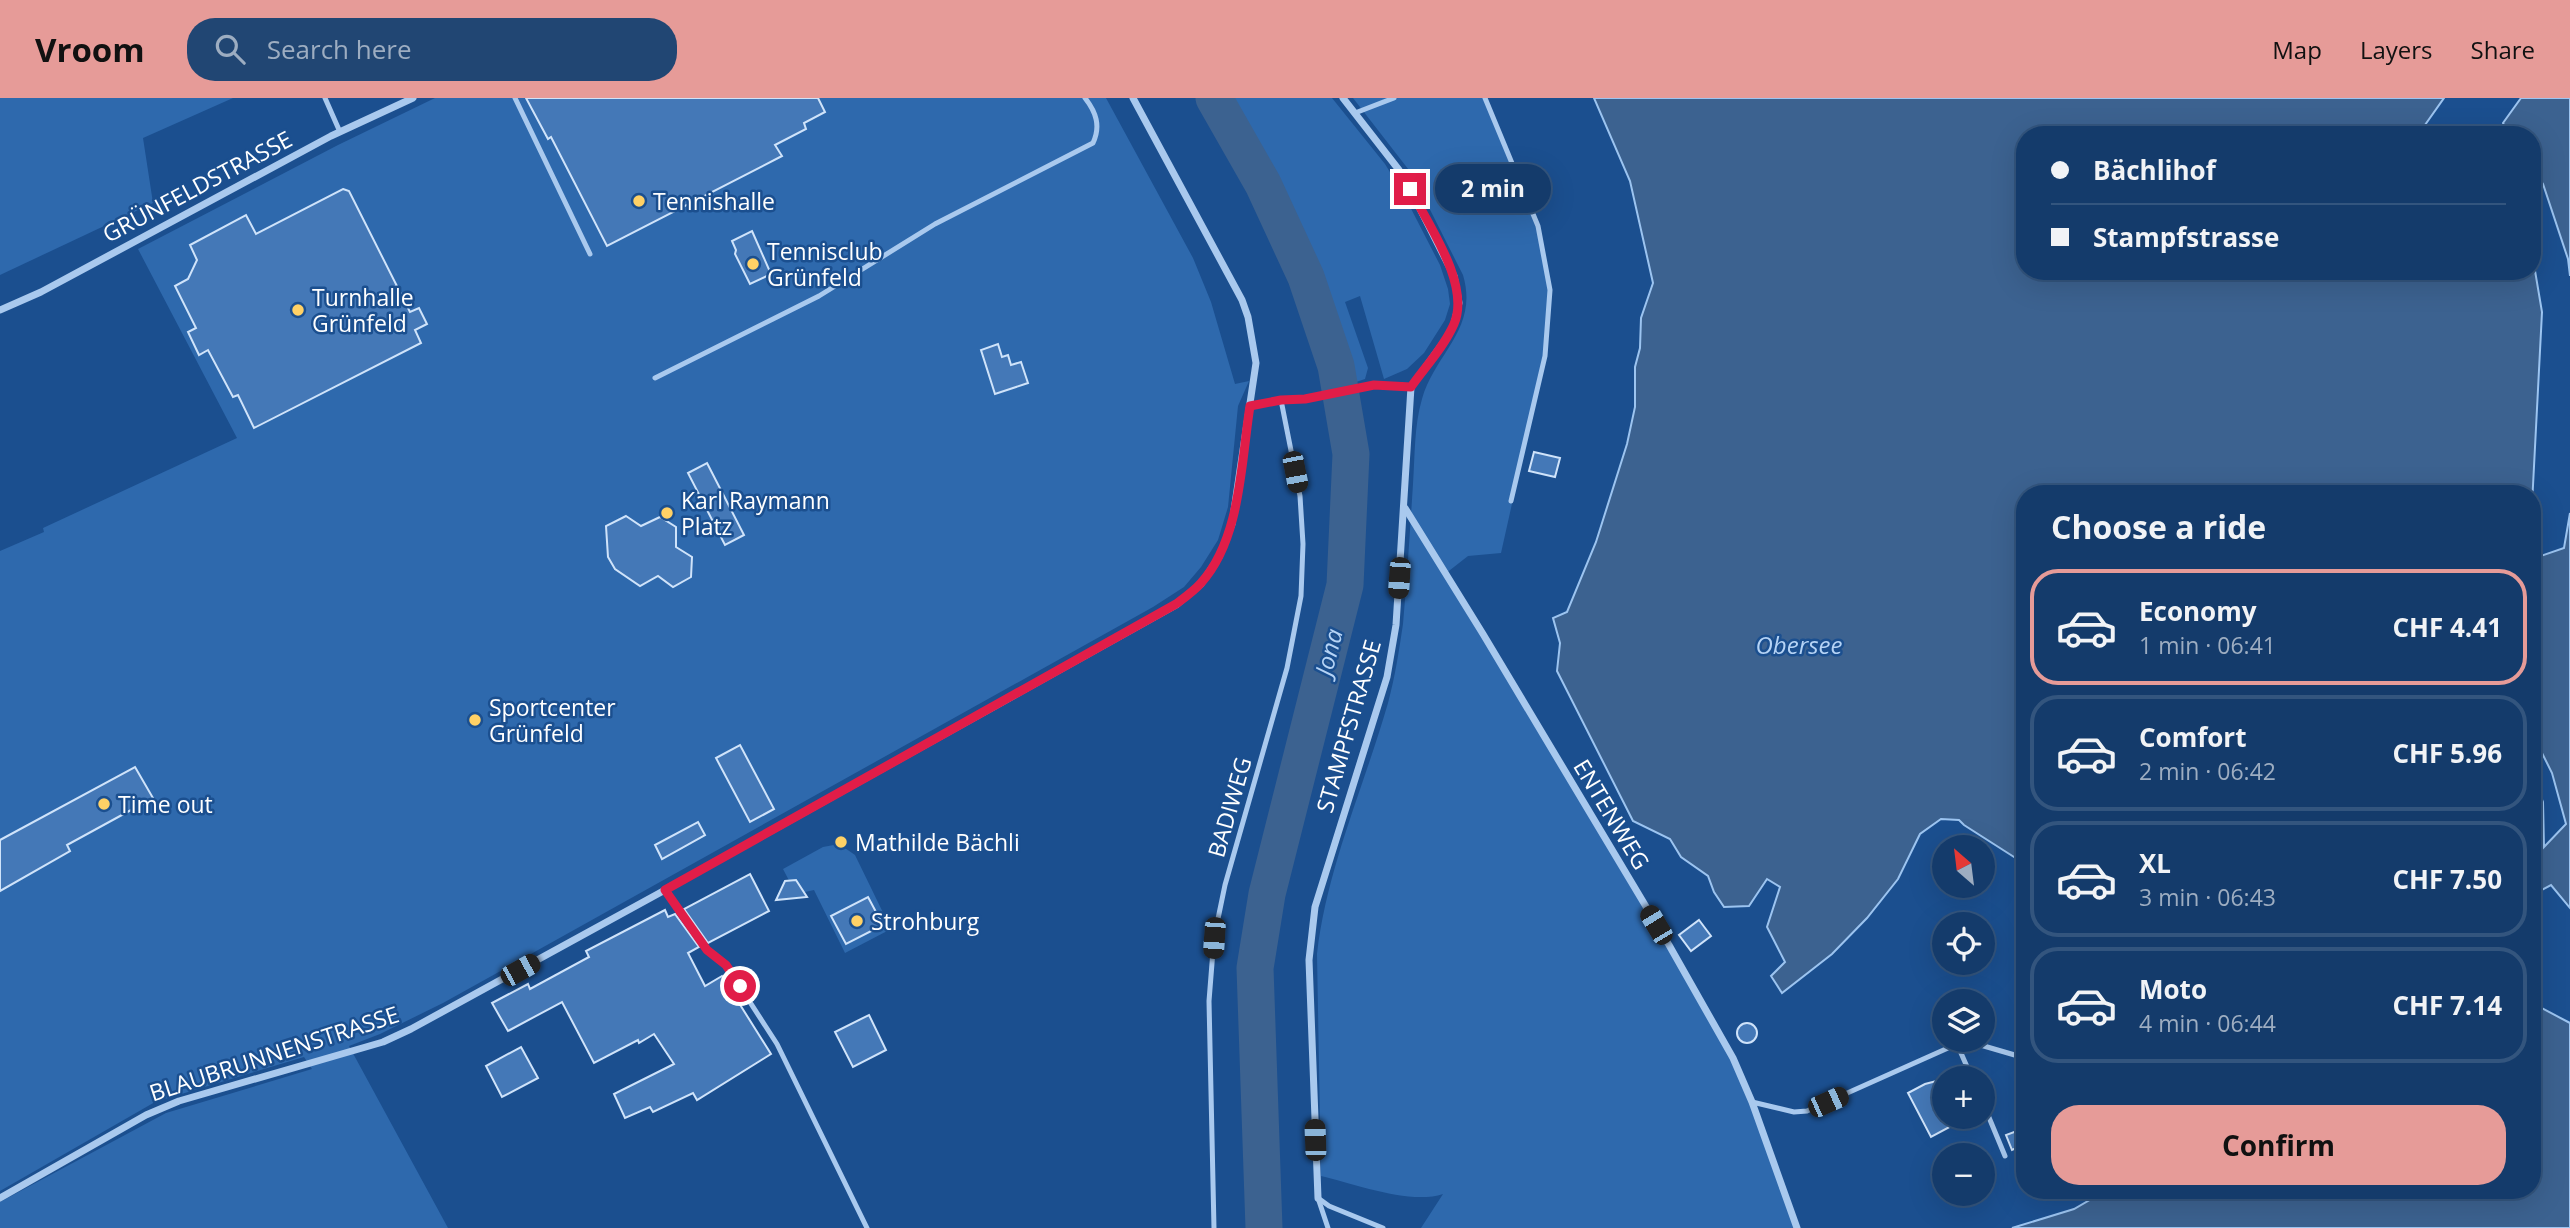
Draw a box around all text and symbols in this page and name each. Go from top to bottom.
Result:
search box [187,18,677,81]
text: Vroom [35,27,145,72]
icon: search [211,30,249,68]
text: Search here [267,31,412,67]
text: Map [2272,33,2322,66]
text: Layers [2360,33,2433,66]
text: Share [2471,33,2535,66]
street label: GRÜNFELDSTRASSE [97,122,297,250]
text: Bächlihof [2093,152,2216,188]
callout: 2 min [1434,164,1550,214]
text: 2 min [1461,172,1525,204]
route end [1394,173,1426,205]
place label: Tennishalle [653,185,775,217]
marker: Tennishalle [631,193,647,209]
text: Stampfstrasse [2093,219,2279,255]
place label: Tennisclub Grünfeld [767,235,883,293]
marker: Tennisclub Grünfeld [745,256,761,272]
place label: Turnhalle Grünfeld [312,281,414,339]
marker: Turnhalle Grünfeld [290,302,306,318]
car [1281,449,1310,495]
place label: Karl Raymann Platz [681,484,830,542]
marker: Karl Raymann Platz [659,505,675,521]
text: Choose a ride [2051,505,2266,548]
car [1388,556,1411,600]
text: Economy [2139,593,2257,629]
icon: car [2055,596,2118,659]
text: CHF 4.41 [2393,609,2502,645]
water label: Jona [1305,625,1350,683]
water label: Obersee [1756,628,1842,661]
text: 1 min · 06:41 [2139,629,2276,661]
street label: STAMPFSTRASSE [1308,636,1388,816]
place label: Sportcenter Grünfeld [489,691,616,749]
marker: Sportcenter Grünfeld [467,712,483,728]
text: Comfort [2139,719,2246,755]
icon: car [2055,722,2118,785]
text: CHF 5.96 [2393,735,2502,771]
street label: BADIWEG [1199,753,1259,861]
street label: ENTENWEG [1566,753,1658,875]
text: 2 min · 06:42 [2139,755,2276,787]
place label: Time out [118,788,213,820]
marker: Time out [96,796,112,812]
place label: Mathilde Bächli [855,826,1020,858]
marker: Mathilde Bächli [833,834,849,850]
north arrow [1932,835,1995,898]
map controls [1932,835,1995,1206]
text: XL [2139,845,2171,881]
icon: car [2055,848,2118,911]
text: CHF 7.50 [2393,861,2502,897]
text: 3 min · 06:43 [2139,881,2276,913]
car [1637,902,1676,948]
place label: Strohburg [871,905,980,937]
button: locate [1932,912,1995,975]
marker: Strohburg [849,913,865,929]
car [1203,916,1226,960]
car [497,951,544,989]
route start [724,970,756,1002]
text: Moto [2139,971,2207,1007]
icon: car [2055,974,2118,1037]
text: CHF 7.14 [2393,987,2502,1023]
button: layers [1932,989,1995,1052]
street label: BLAUBRUNNENSTRASSE [145,997,403,1109]
text: 4 min · 06:44 [2139,1007,2276,1039]
button: + [1932,1066,1995,1129]
car [1805,1084,1852,1120]
button: Confirm [2051,1105,2506,1185]
car [1304,1119,1327,1161]
button: − [1932,1143,1995,1206]

